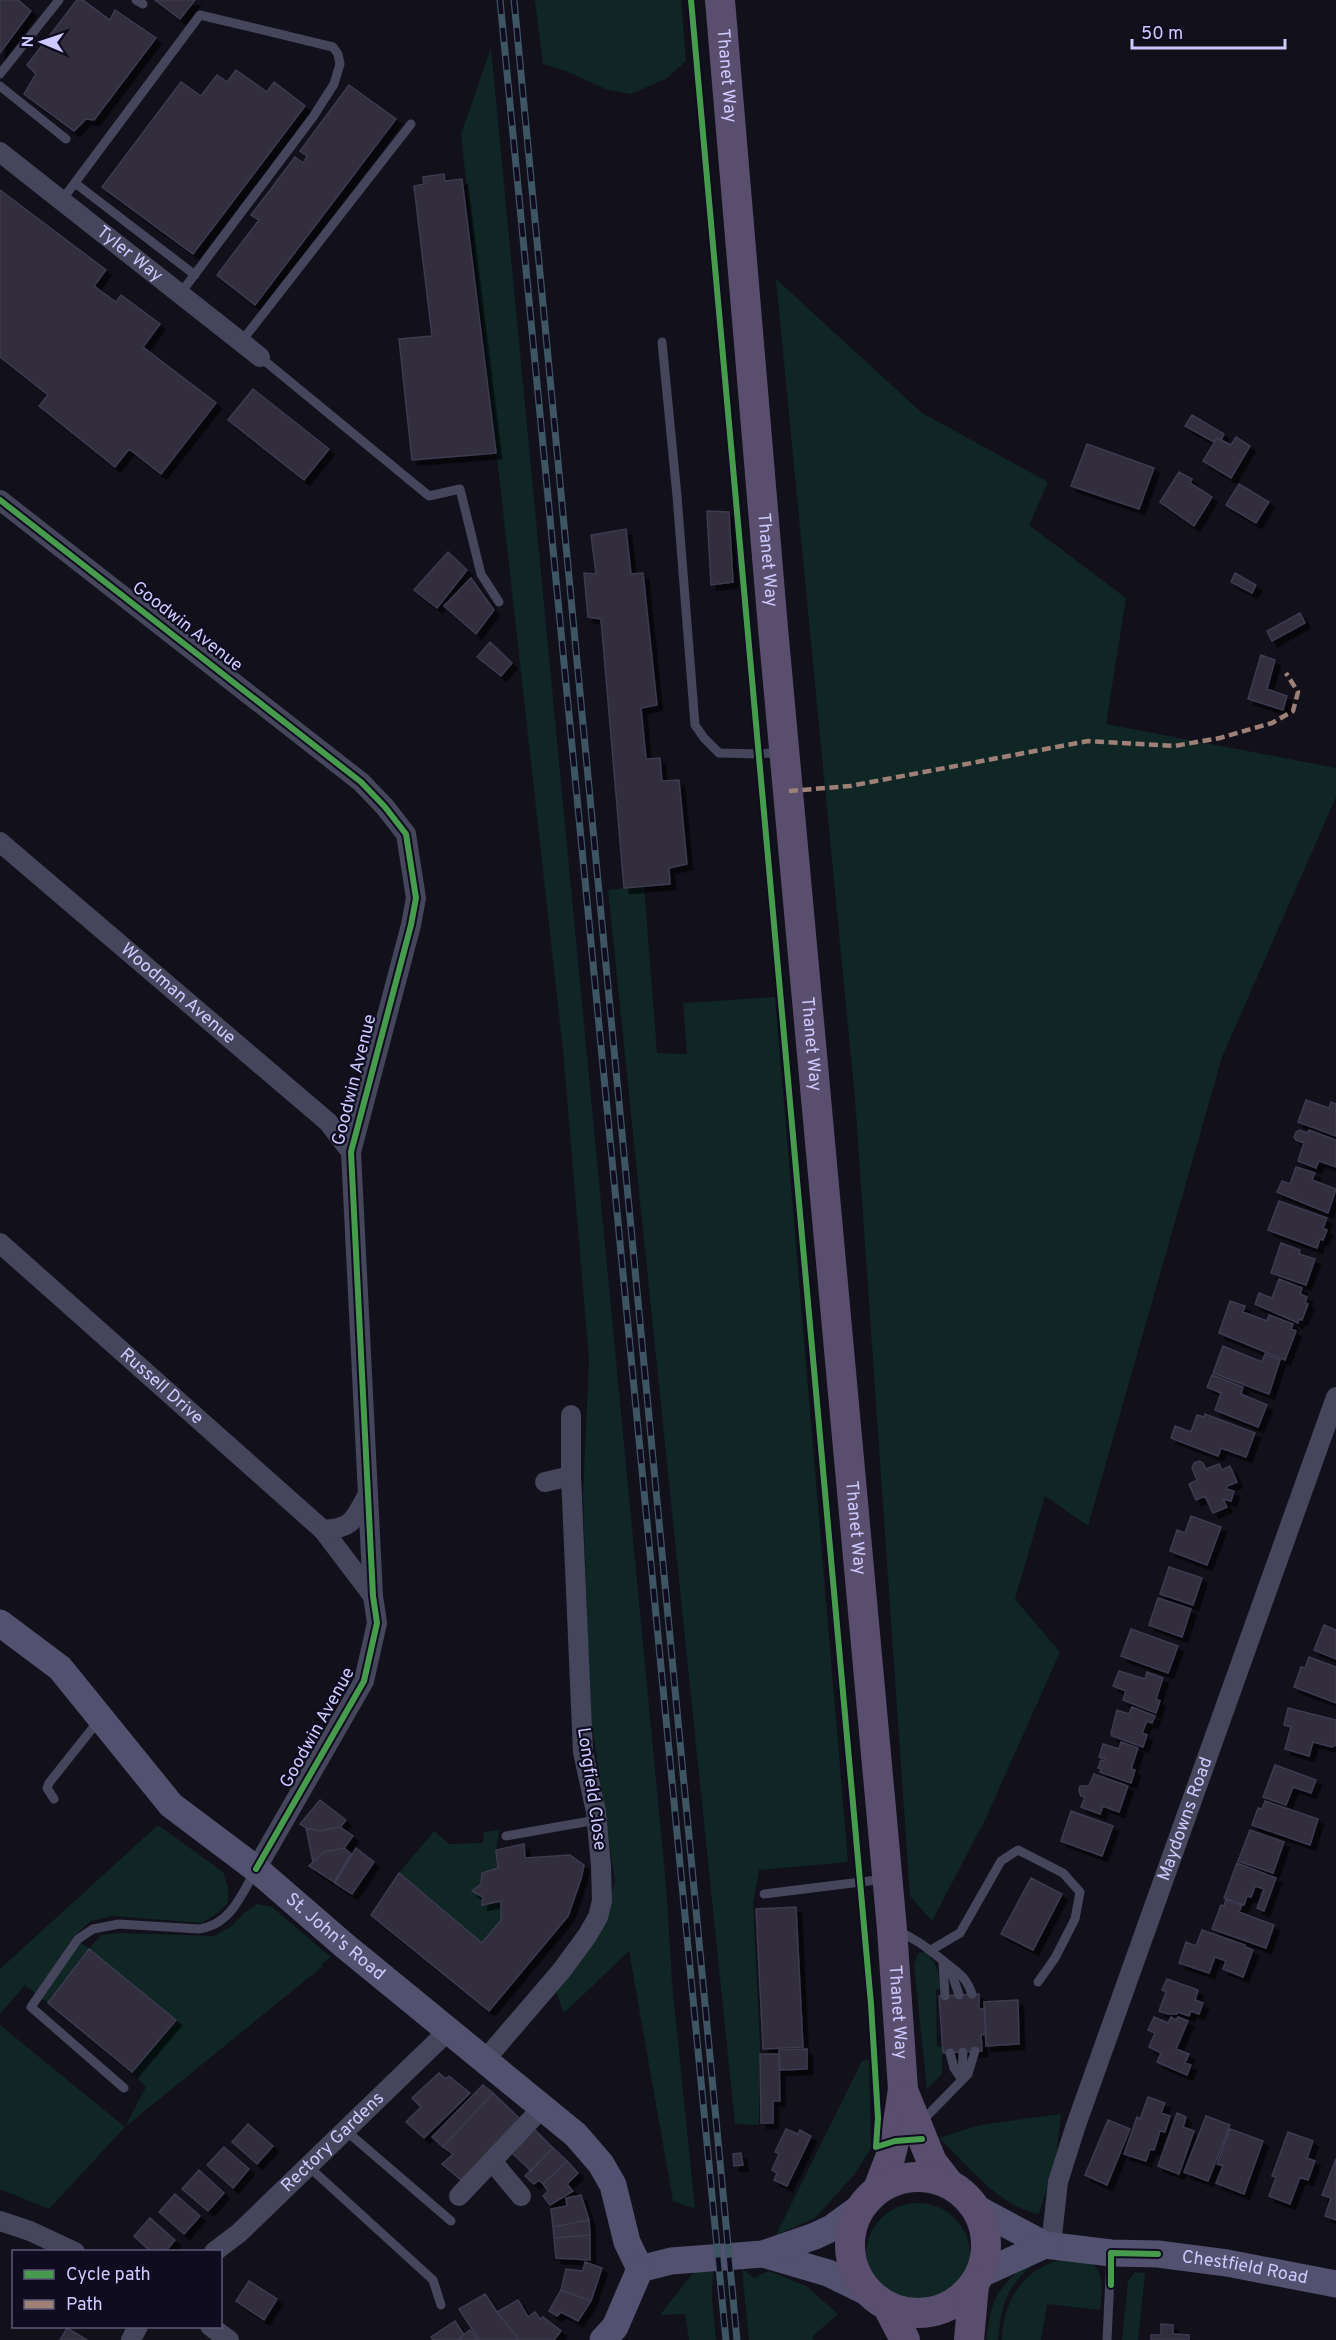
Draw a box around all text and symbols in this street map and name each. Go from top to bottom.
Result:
north arrow [12,12,72,72]
scale bar [1132,12,1285,50]
text: 50 m [1141,23,1183,46]
street label: Thanet Way [711,28,742,124]
text: N [19,35,39,48]
street label: Tyler Way [92,221,167,287]
street label: Thanet Way [752,512,783,608]
street label: Goodwin Avenue [127,577,247,677]
street label: Woodman Avenue [116,938,240,1050]
street label: Thanet Way [795,996,827,1092]
street label: Goodwin Avenue [328,1012,382,1148]
street label: Russell Drive [115,1343,208,1430]
street label: Thanet Way [840,1480,871,1576]
street label: Goodwin Avenue [275,1664,361,1792]
street label: Longfield Close [571,1726,611,1852]
street label: Maydowns Road [1153,1754,1218,1884]
street label: St. John's Road [280,1888,390,1986]
street label: Thanet Way [883,1964,912,2060]
street label: Rectory Gardens [276,2087,389,2197]
street label: Chestfield Road [1181,2246,1310,2290]
legend [12,2250,222,2328]
text: Cycle path [66,2264,151,2287]
text: Path [66,2294,103,2317]

